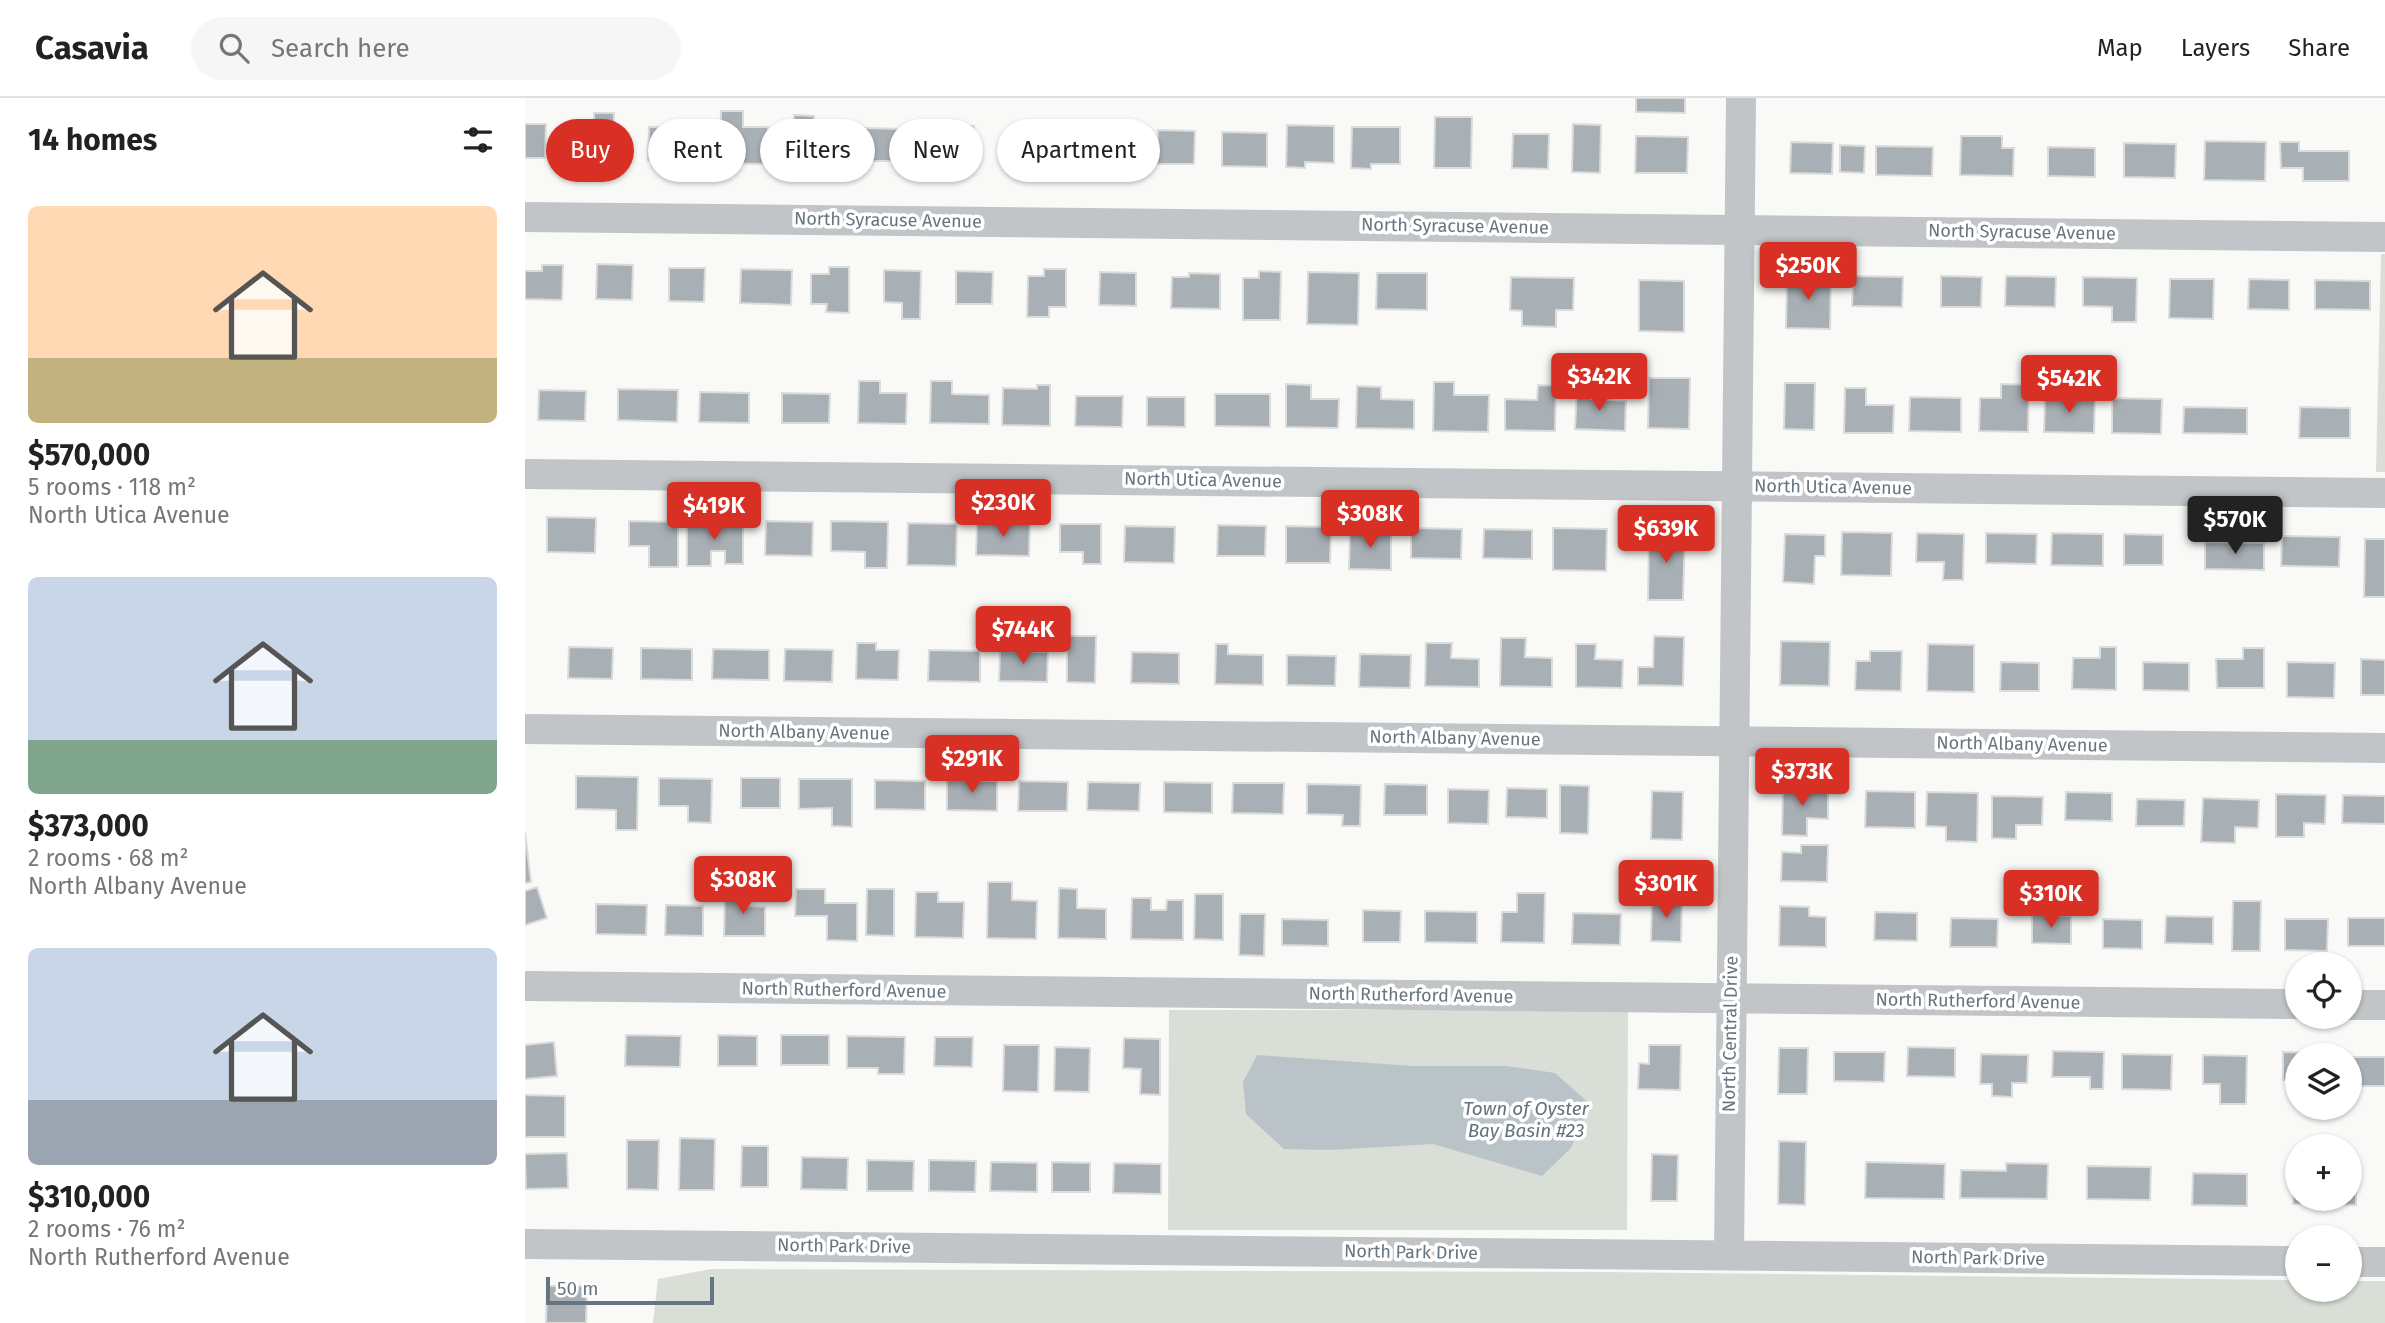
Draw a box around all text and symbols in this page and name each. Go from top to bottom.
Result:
search box [191,17,681,80]
text: Casavia [35,28,149,68]
icon: search [215,29,253,67]
text: Search here [271,33,410,64]
text: Map [2097,34,2143,62]
text: Layers [2181,34,2250,62]
text: Share [2288,34,2350,62]
chip: Buy [546,119,634,182]
chip: Rent [648,119,746,182]
chip: Filters [760,119,875,182]
chip: New [889,119,983,182]
chip: Apartment [997,119,1160,182]
icon: filters [459,121,497,159]
text: 14 homes [28,122,157,158]
street label: North Syracuse Avenue [794,207,982,233]
street label: North Syracuse Avenue [1361,213,1549,239]
street label: North Syracuse Avenue [1928,219,2116,245]
pin: $250K [1759,242,1857,302]
text: $250K [1776,251,1840,279]
icon: home [200,252,326,378]
pin: $342K [1550,354,1648,413]
pin: $542K [2020,356,2118,415]
text: $342K [1567,362,1631,390]
text: $542K [2037,364,2101,392]
text: $570,000 [28,437,150,473]
street label: North Utica Avenue [1124,468,1282,492]
text: 5 rooms · 118 m² [28,473,196,501]
street label: North Utica Avenue [1754,475,1912,499]
pin: $230K [954,480,1052,539]
pin: $419K [665,482,763,542]
text: $230K [971,488,1035,516]
pin: $308K [1321,490,1419,550]
text: $419K [683,491,745,519]
pin: $570K [2186,496,2284,556]
text: $308K [1337,499,1403,527]
text: North Utica Avenue [28,501,230,529]
pin: $639K [1617,505,1715,565]
text: $570K [2204,505,2266,533]
text: $639K [1634,514,1698,542]
pin: $744K [974,606,1072,666]
text: $744K [992,615,1054,643]
icon: home [200,623,326,749]
street label: North Albany Avenue [718,720,890,744]
street label: North Albany Avenue [1369,726,1541,750]
street label: North Albany Avenue [1936,732,2108,756]
pin: $291K [923,736,1021,795]
text: $291K [941,744,1003,772]
pin: $373K [1753,748,1851,808]
text: $373K [1771,757,1833,785]
text: $373,000 [28,808,149,844]
text: 2 rooms · 68 m² [28,844,189,872]
pin: $308K [694,856,792,916]
pin: $301K [1617,860,1715,920]
text: $308K [710,865,776,893]
text: $301K [1635,869,1697,897]
pin: $310K [2002,870,2100,930]
text: North Albany Avenue [28,872,247,900]
text: $310K [2020,879,2082,907]
map controls [2285,952,2362,1302]
button: locate [2285,952,2362,1029]
street label: North Central Drive [1718,956,1742,1112]
street label: North Rutherford Avenue [741,977,947,1003]
street label: North Rutherford Avenue [1308,982,1514,1008]
street label: North Rutherford Avenue [1875,988,2081,1014]
icon: home [200,994,326,1120]
button: layers [2285,1043,2362,1120]
water label: Town of Oyster Bay Basin #23 [1463,1097,1590,1142]
button: + [2285,1134,2362,1211]
text: $310,000 [28,1179,150,1215]
text: 2 rooms · 76 m² [28,1215,186,1243]
button: − [2285,1225,2362,1302]
street label: North Park Drive [777,1234,911,1258]
street label: North Park Drive [1344,1240,1478,1264]
text: North Rutherford Avenue [28,1243,290,1271]
street label: North Park Drive [1911,1246,2045,1270]
scale bar [546,1274,714,1306]
text: 50 m [557,1277,598,1300]

